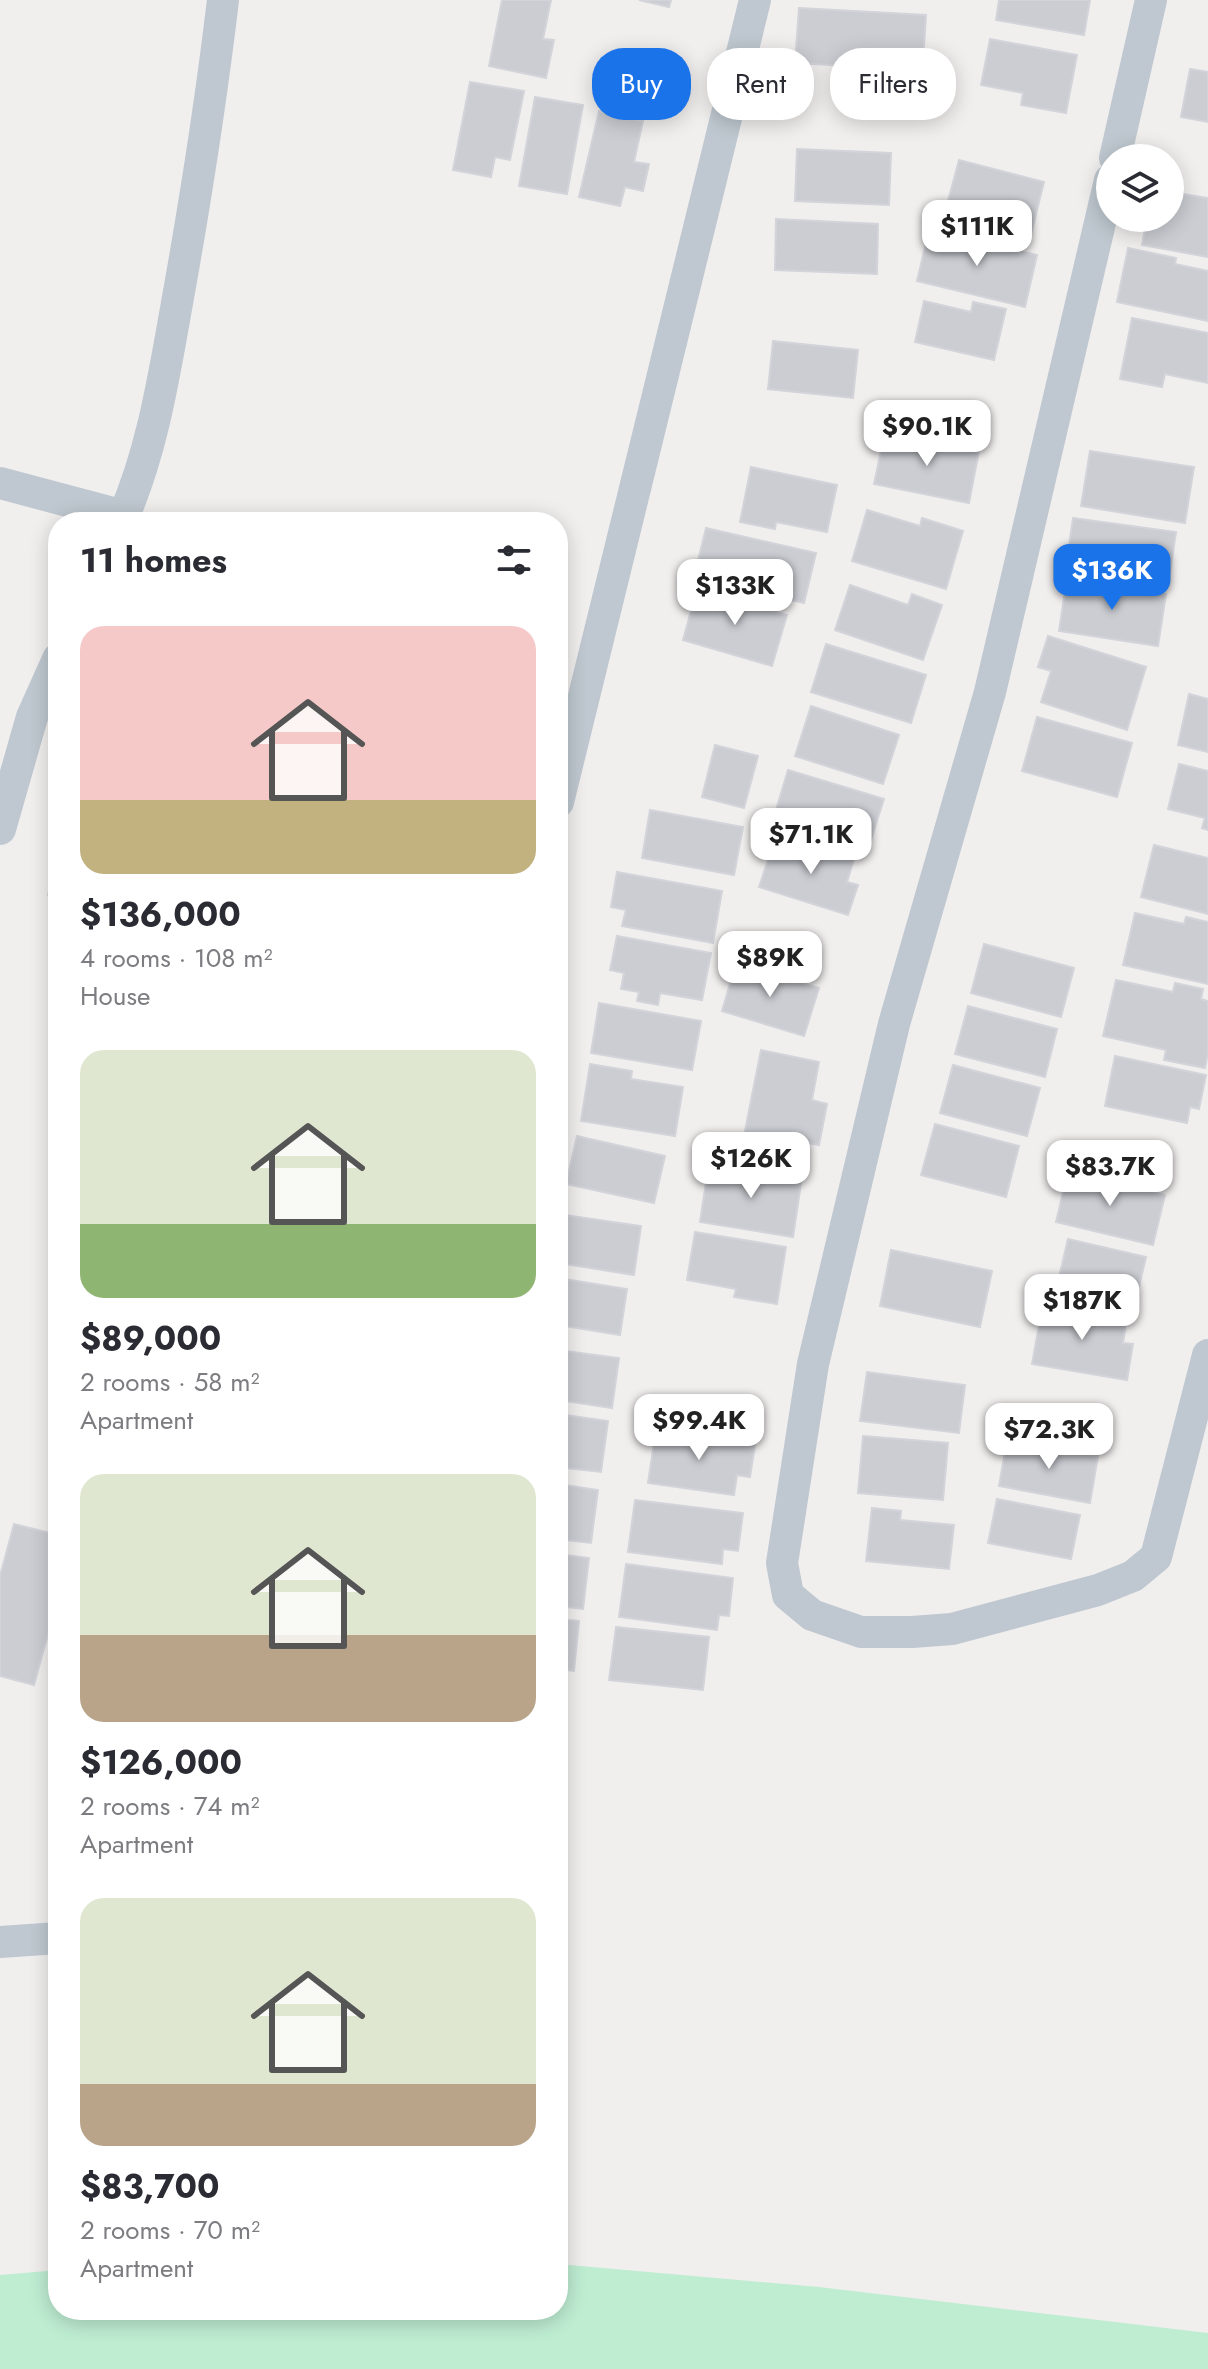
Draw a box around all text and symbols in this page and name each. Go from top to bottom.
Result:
chip: Buy [592,48,691,120]
chip: Rent [707,48,814,120]
chip: Filters [830,48,956,120]
map controls [1096,144,1184,232]
button: layers [1096,144,1184,232]
pin: $111K [921,200,1033,268]
text: $111K [940,207,1014,245]
pin: $90.1K [862,400,992,468]
text: $90.1K [882,407,972,445]
text: 11 homes [80,536,227,585]
icon: filters [492,538,536,582]
pin: $136K [1056,544,1168,612]
text: $136K [1071,551,1153,589]
pin: $133K [679,559,791,627]
text: $133K [695,566,775,604]
icon: home [236,678,380,822]
pin: $71.1K [746,808,876,876]
text: $71.1K [769,815,853,853]
text: $136,000 [80,890,241,939]
pin: $89K [723,931,817,999]
text: $89K [736,938,804,976]
text: 4 rooms · 108 m² [80,939,273,977]
text: House [80,977,150,1015]
icon: home [236,1102,380,1246]
pin: $126K [695,1132,807,1200]
text: $126K [710,1139,792,1177]
pin: $83.7K [1045,1140,1175,1208]
text: $83.7K [1065,1147,1155,1185]
pin: $187K [1026,1274,1138,1342]
text: $187K [1042,1281,1122,1319]
text: $89,000 [80,1314,221,1363]
text: 2 rooms · 58 m² [80,1363,260,1401]
pin: $99.4K [634,1394,764,1462]
text: Apartment [80,1401,193,1439]
text: $99.4K [652,1401,746,1439]
pin: $72.3K [984,1403,1114,1471]
text: $72.3K [1003,1410,1095,1448]
icon: home [236,1526,380,1670]
text: $126,000 [80,1738,242,1787]
text: 2 rooms · 74 m² [80,1787,260,1825]
text: Apartment [80,1825,193,1863]
icon: home [236,1950,380,2094]
text: $83,700 [80,2162,220,2211]
text: 2 rooms · 70 m² [80,2211,260,2249]
text: Apartment [80,2249,193,2287]

